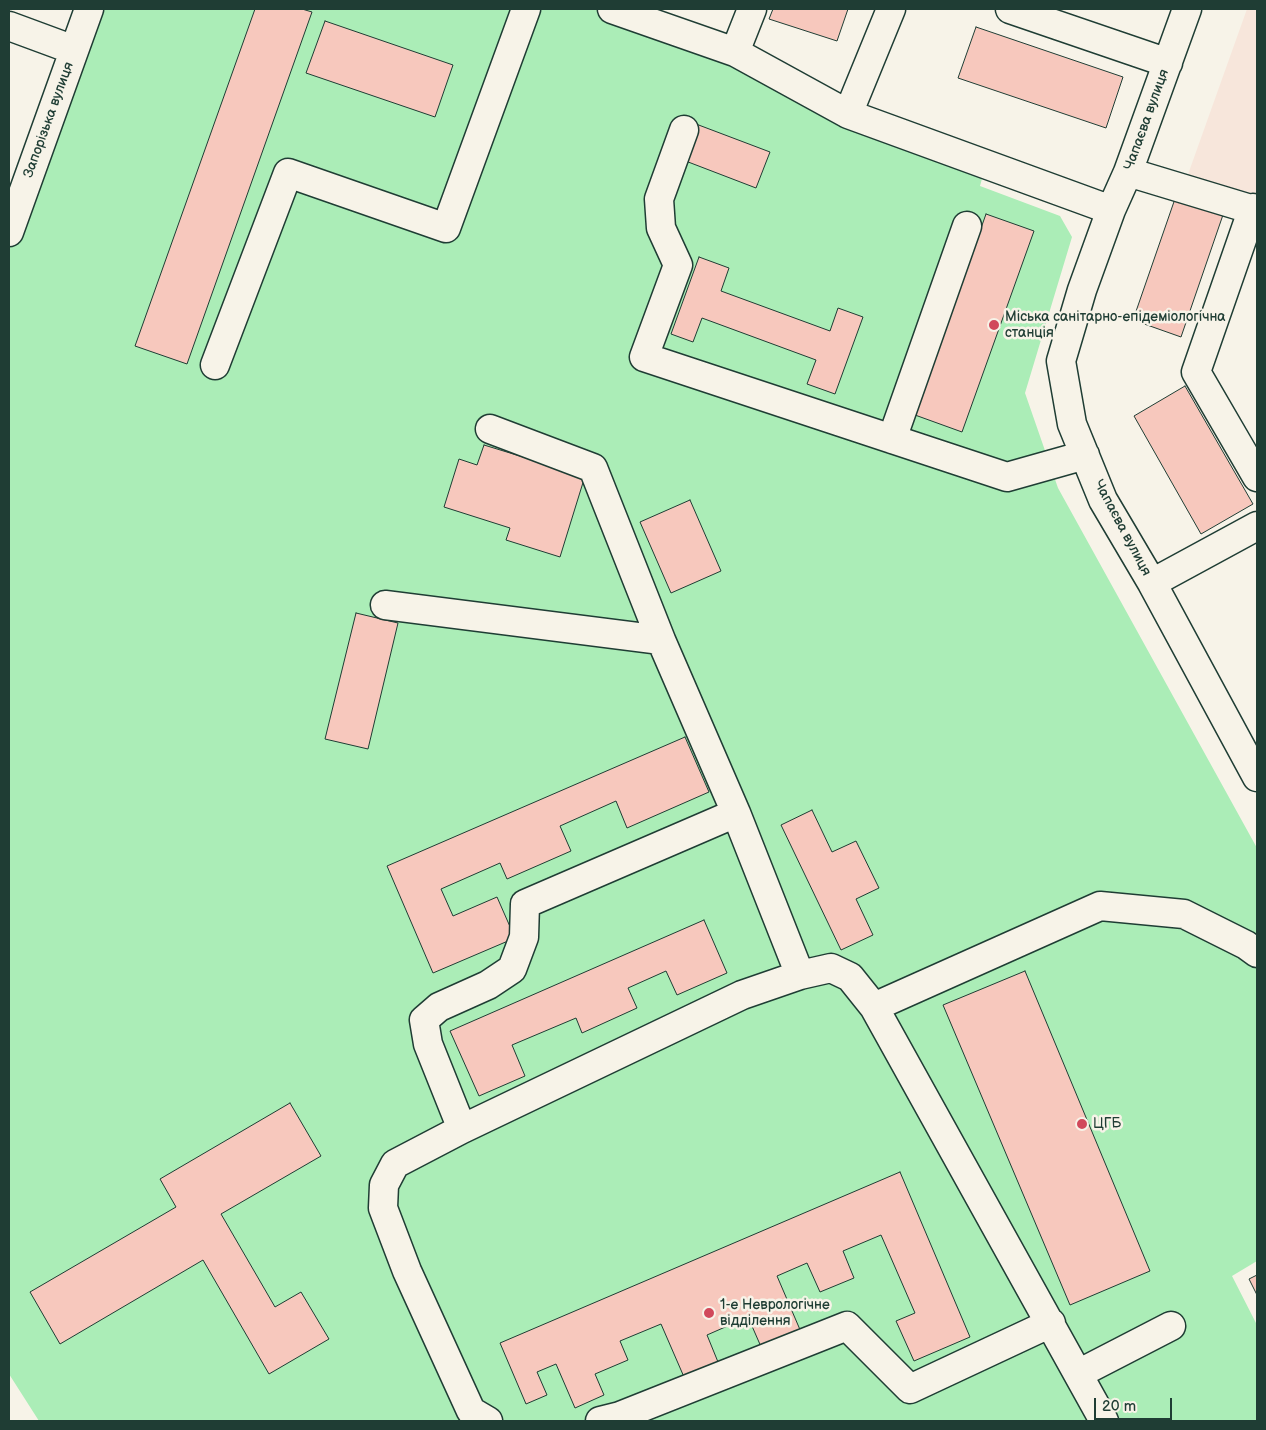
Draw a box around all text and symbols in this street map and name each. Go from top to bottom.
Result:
street label: Запорізька вулиця [20,60,78,180]
street label: Чапаєва вулиця [1121,67,1173,173]
place label: Міська санітарно-епідеміологічна станція [1005,309,1226,342]
marker: Міська санітарно-епідеміологічна станція [987,318,1001,332]
street label: Чапаєва вулиця [1090,477,1154,579]
place label: ЦГБ [1093,1116,1121,1132]
marker: ЦГБ [1075,1117,1089,1131]
place label: 1-е Неврологічне відділення [720,1297,830,1330]
marker: 1-е Неврологічне відділення [702,1306,716,1320]
scale bar [1096,1388,1174,1420]
text: 20 m [1102,1397,1136,1416]

